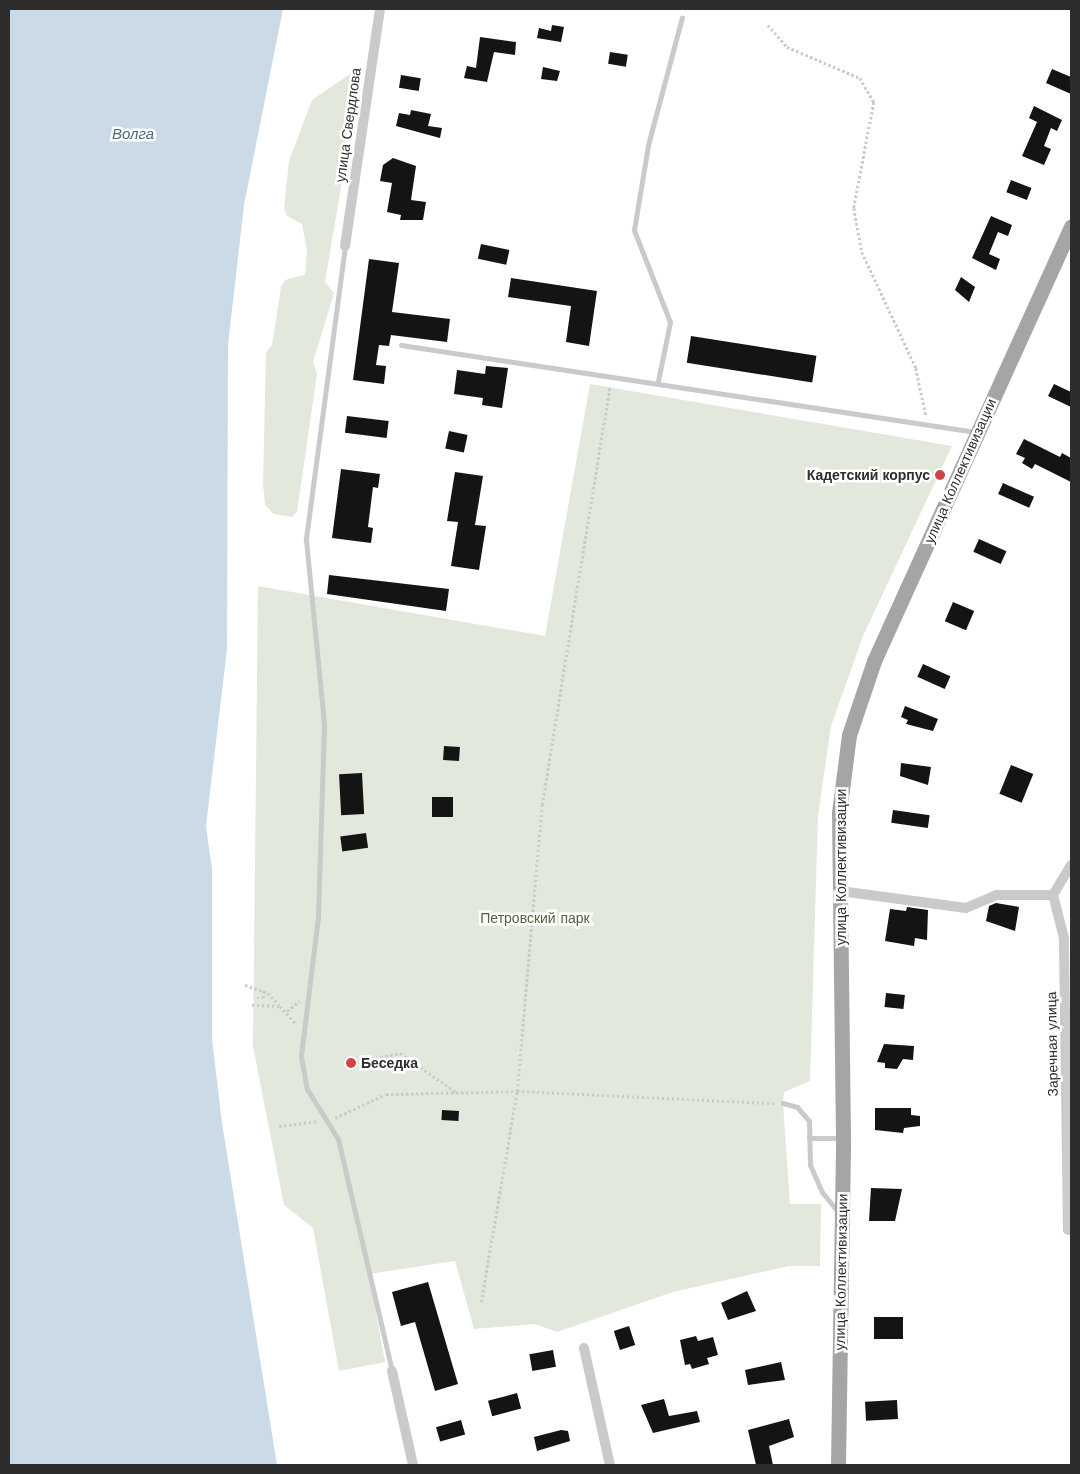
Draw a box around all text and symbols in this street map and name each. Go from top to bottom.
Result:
street label: улица Свердлова [332,67,364,183]
water label: Волга [112,126,154,144]
street label: улица Коллективизации [920,396,1000,546]
place label: Кадетский корпус [807,467,930,483]
marker: Кадетский корпус [934,469,946,481]
street label: улица Коллективизации [833,789,849,945]
park label: Петровский парк [480,910,590,926]
street label: Заречная улица [1043,991,1061,1097]
place label: Беседка [361,1055,418,1071]
marker: Беседка [345,1057,357,1069]
street label: улица Коллективизации [831,1194,851,1350]

